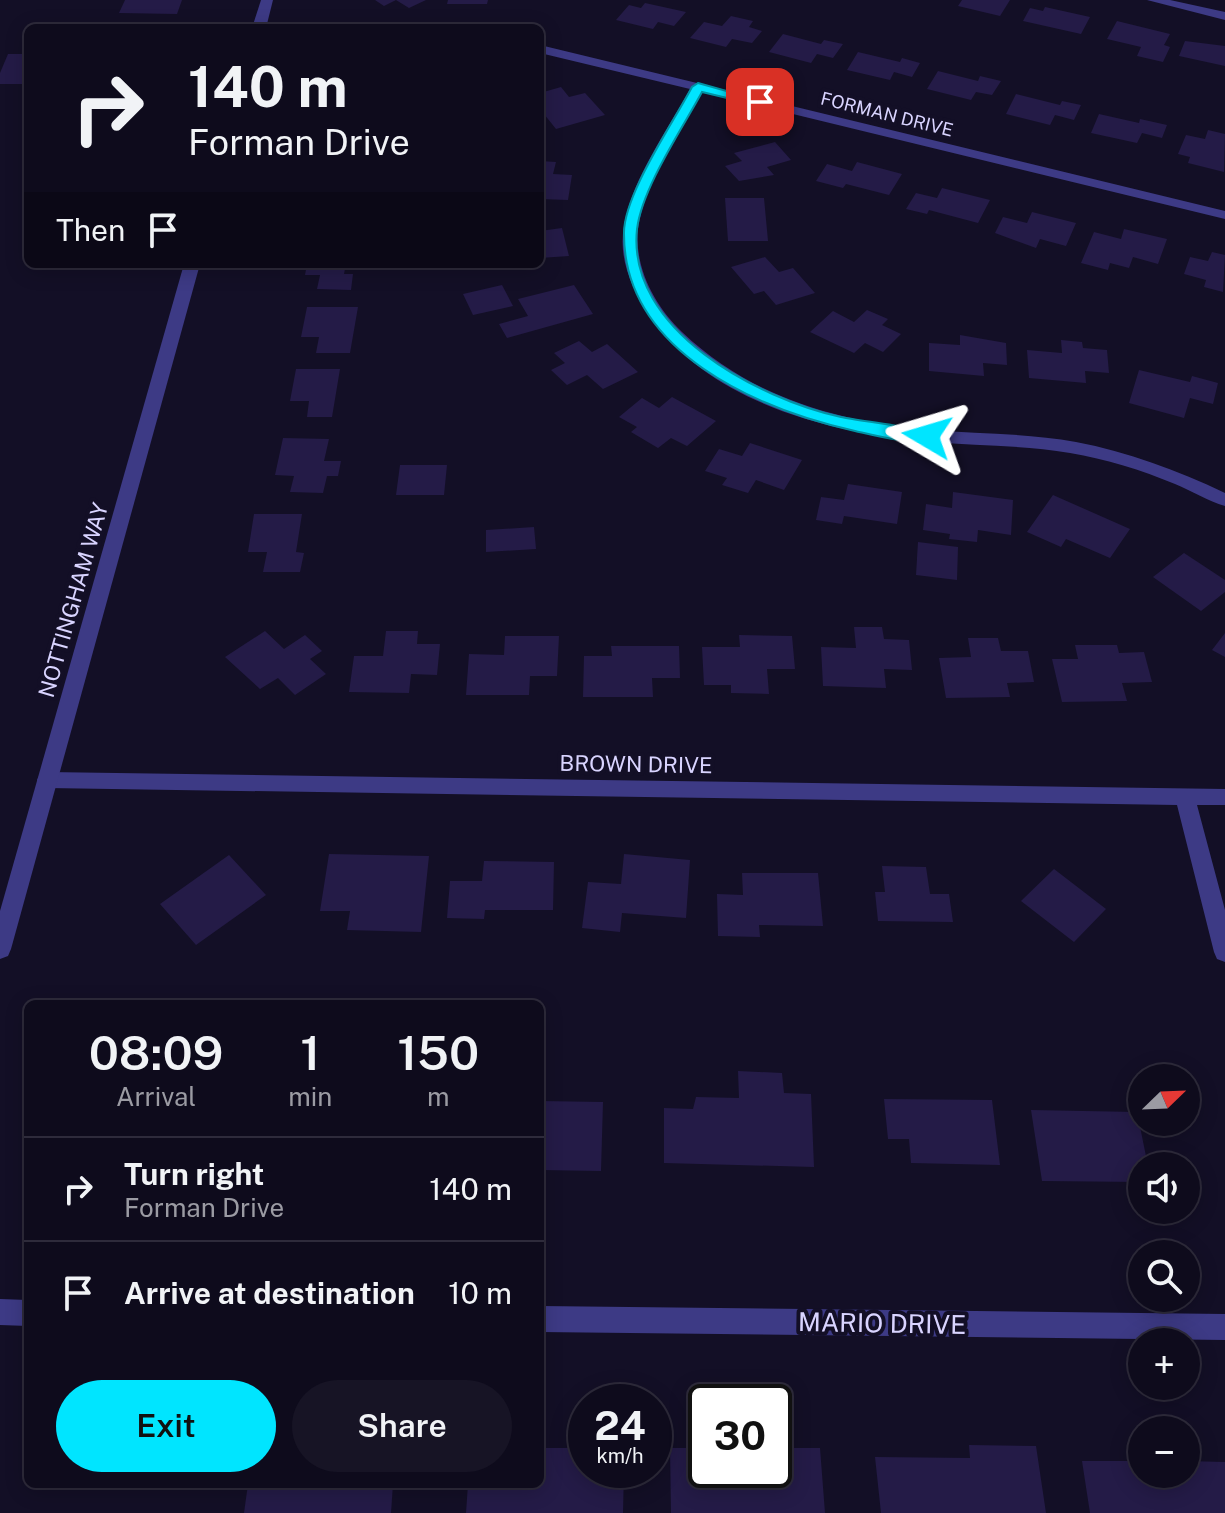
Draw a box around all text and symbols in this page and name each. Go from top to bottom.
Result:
text: 140 m [188,54,348,120]
icon: right [56,56,160,160]
pin [726,68,794,136]
icon: arrive [738,80,782,124]
street label: FORMAN DRIVE [819,87,955,141]
text: Forman Drive [188,121,410,163]
icon: arrive [141,208,185,252]
text: Then [56,212,125,248]
position arrow [885,394,969,478]
street label: NOTTINGHAM WAY [33,499,113,700]
street label: BROWN DRIVE [559,750,713,778]
text: 08:09 [89,1024,223,1081]
text: 1 [300,1024,320,1081]
text: 150 [397,1024,479,1081]
north arrow [1128,1064,1200,1136]
map controls [1128,1064,1200,1488]
text: Arrival [116,1081,196,1112]
text: min [288,1081,332,1112]
text: m [427,1081,449,1112]
button: sound [1128,1152,1200,1224]
text: Turn right [124,1156,264,1192]
icon: right [56,1167,100,1211]
text: 140 m [429,1171,512,1207]
text: Forman Drive [124,1192,284,1223]
button: search [1128,1240,1200,1312]
icon: arrive [56,1271,100,1315]
text: Arrive at destination [124,1275,415,1311]
text: 10 m [448,1275,512,1311]
street label: MARIO DRIVE [798,1306,966,1340]
button: + [1128,1328,1200,1400]
button: Exit [56,1380,276,1472]
button: Share [292,1380,512,1472]
speed limit sign: 30 [688,1384,792,1488]
text: 24 [594,1402,646,1449]
button: − [1128,1416,1200,1488]
text: km/h [596,1444,644,1468]

